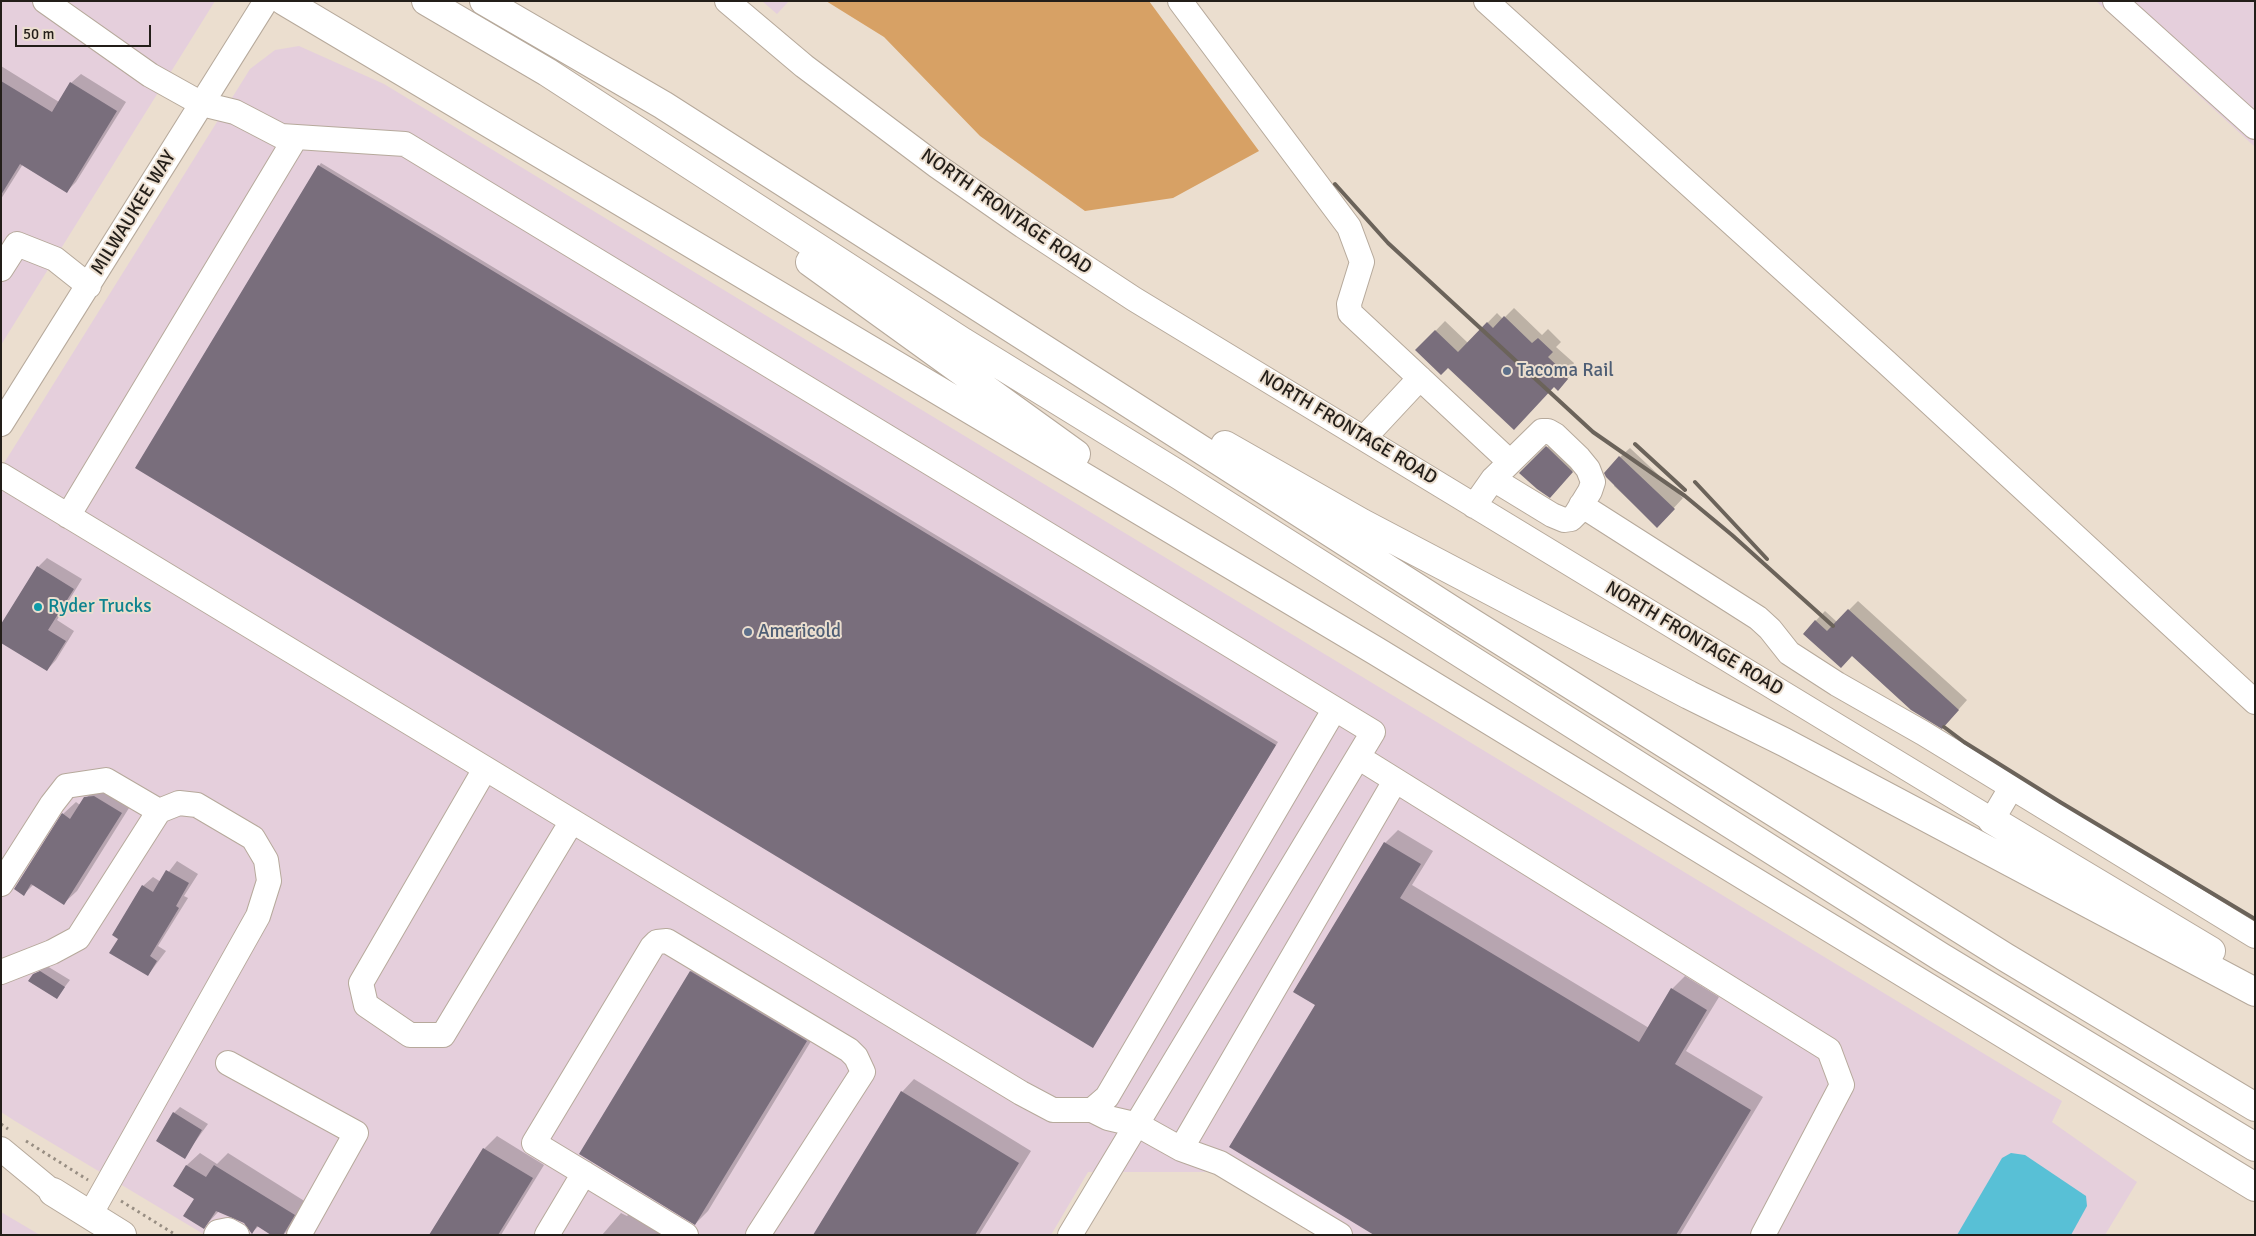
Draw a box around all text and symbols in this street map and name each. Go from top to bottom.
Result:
scale bar [18,15,154,47]
text: 50 m [23,25,54,43]
street label: NORTH FRONTAGE ROAD [916,144,1096,280]
street label: MILWAUKEE WAY [87,147,181,279]
place label: Tacoma Rail [1517,360,1614,382]
marker: Tacoma Rail [1501,365,1513,377]
street label: NORTH FRONTAGE ROAD [1255,366,1441,490]
street label: NORTH FRONTAGE ROAD [1601,577,1787,701]
place label: Ryder Trucks [48,596,151,618]
marker: Ryder Trucks [32,601,44,613]
place label: Americold [758,621,841,643]
marker: Americold [742,626,754,638]

